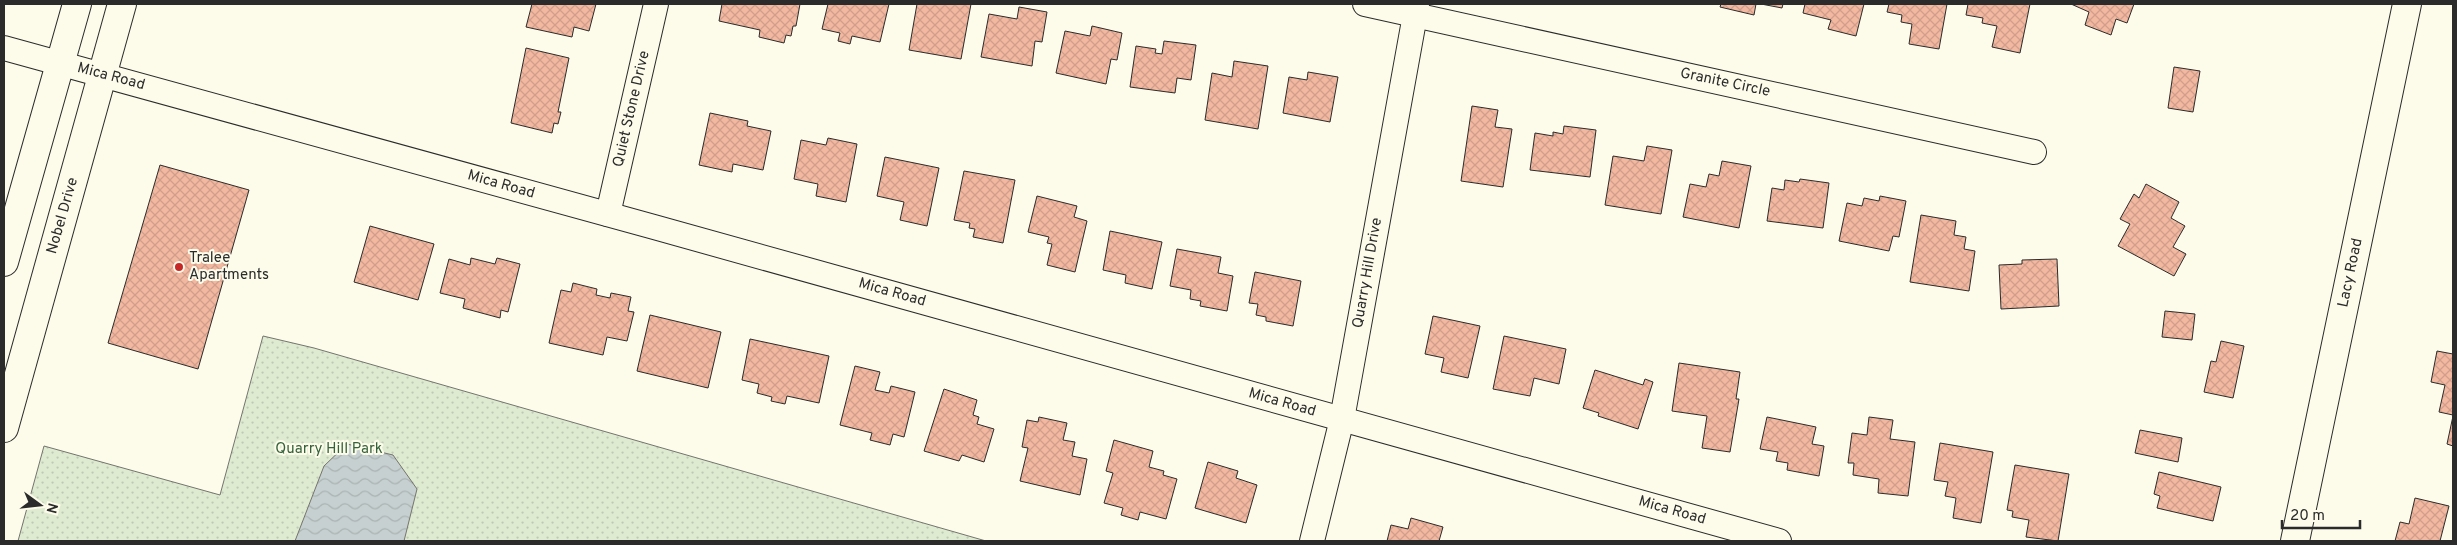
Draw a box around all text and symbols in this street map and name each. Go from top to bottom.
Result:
street label: Quiet Stone Drive [609,49,655,169]
street label: Mica Road [75,59,147,95]
street label: Granite Circle [1678,64,1772,102]
street label: Mica Road [465,166,537,204]
street label: Nobel Drive [43,176,83,256]
street label: Quarry Hill Drive [1349,216,1387,330]
street label: Lacy Road [2334,237,2368,309]
place label: Tralee Apartments [189,249,269,285]
marker: Tralee Apartments [173,261,185,273]
street label: Mica Road [856,274,928,312]
street label: Mica Road [1246,384,1318,422]
park label: Quarry Hill Park [275,440,383,459]
north arrow [15,480,65,530]
street label: Mica Road [1636,492,1708,530]
scale bar [2282,498,2360,530]
text: N [42,501,61,515]
text: 20 m [2290,507,2325,526]

